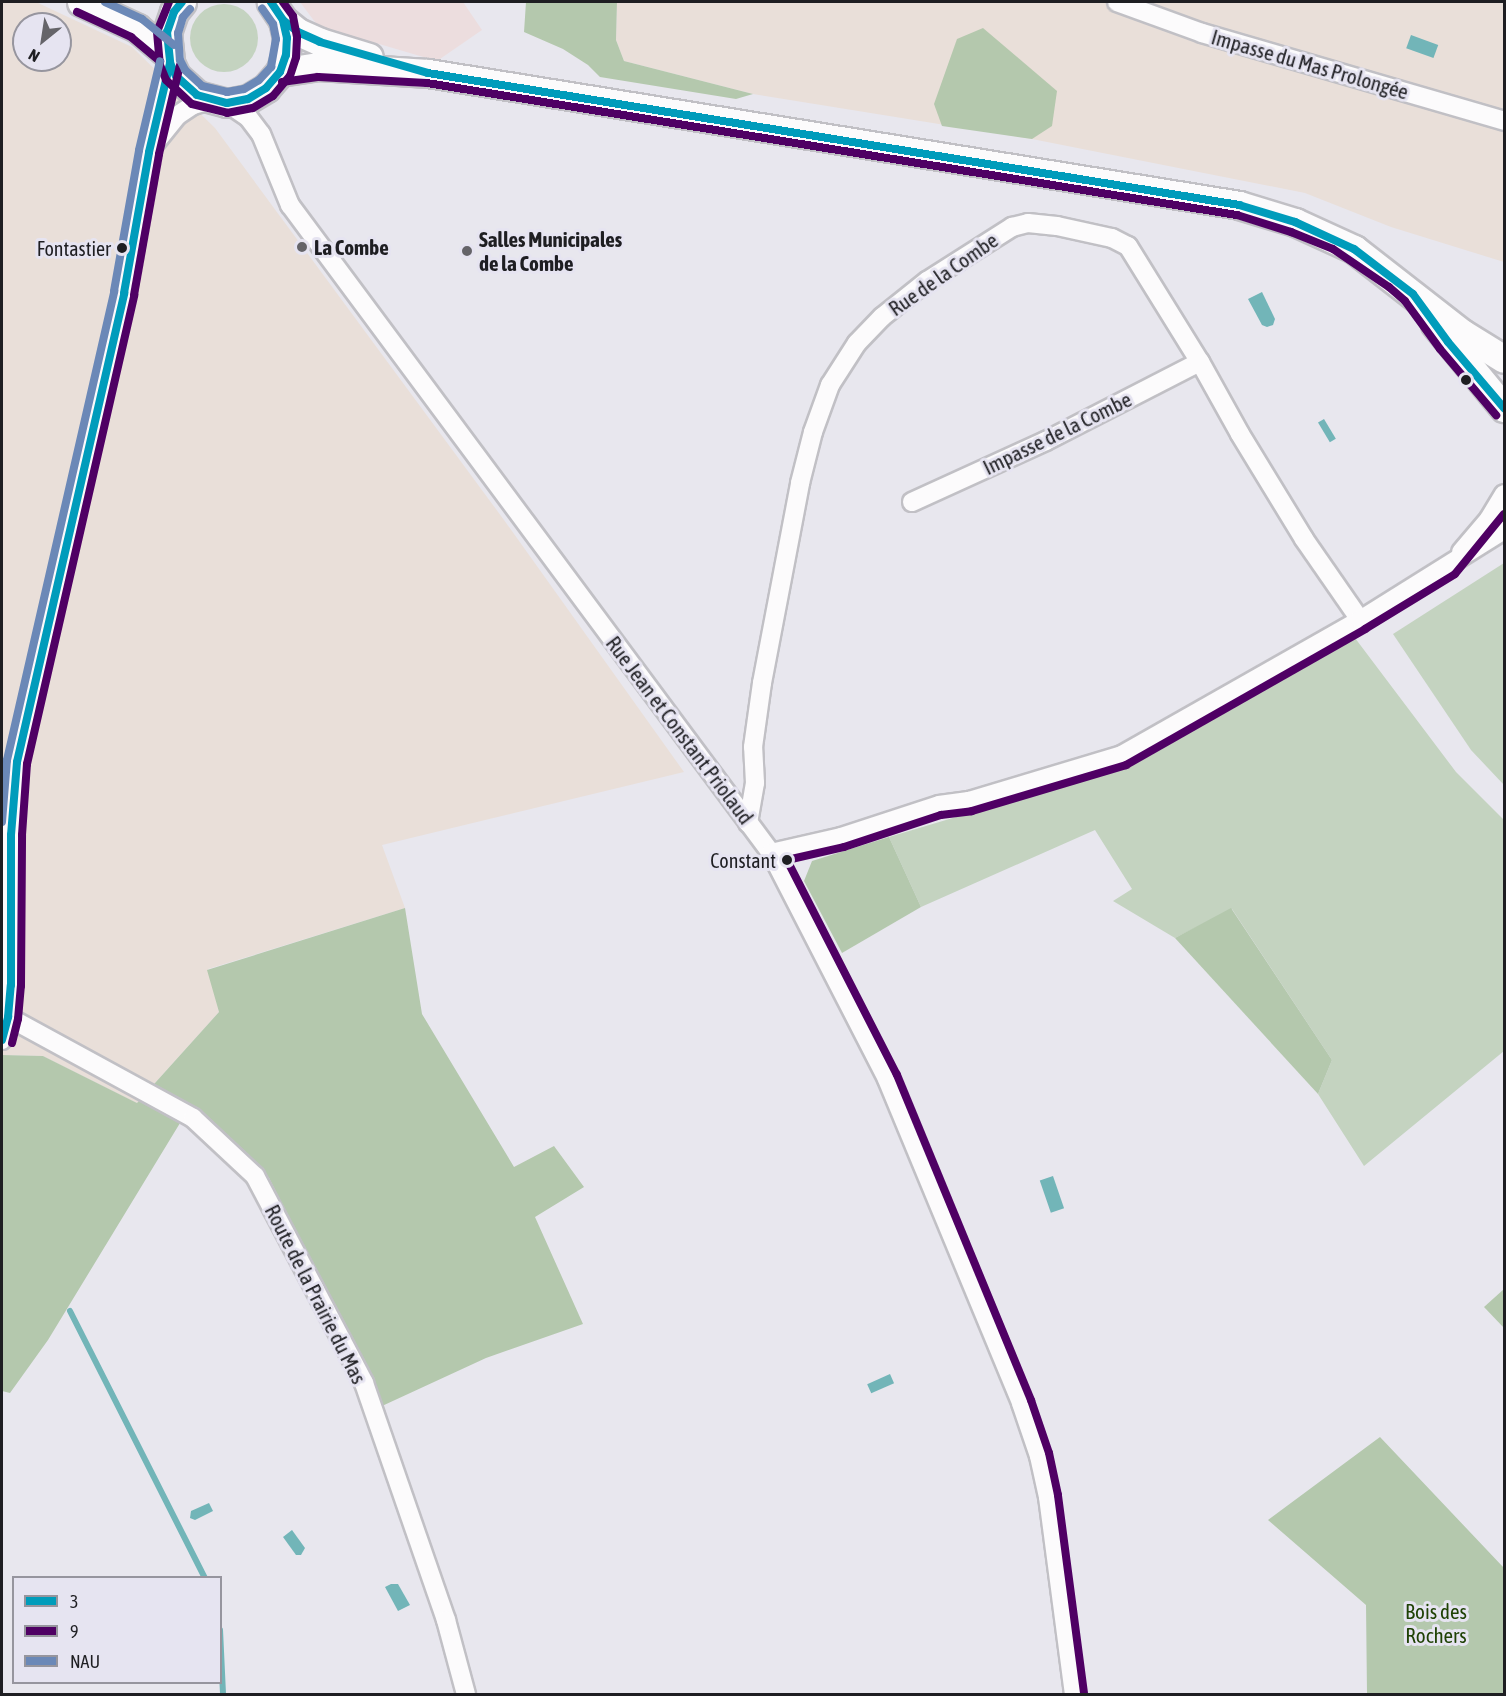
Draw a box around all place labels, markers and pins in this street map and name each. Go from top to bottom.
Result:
place label: Salles Municipales de la Combe [479,226,622,276]
place label: La Combe [314,234,389,260]
place label: Fontastier [37,236,111,260]
marker: La Combe [295,240,309,254]
marker: Fontastier [116,242,128,254]
marker: Salles Municipales de la Combe [460,244,474,258]
unlabelled marker [1460,374,1472,386]
place label: Constant [710,848,776,872]
marker: Constant [781,854,793,866]

